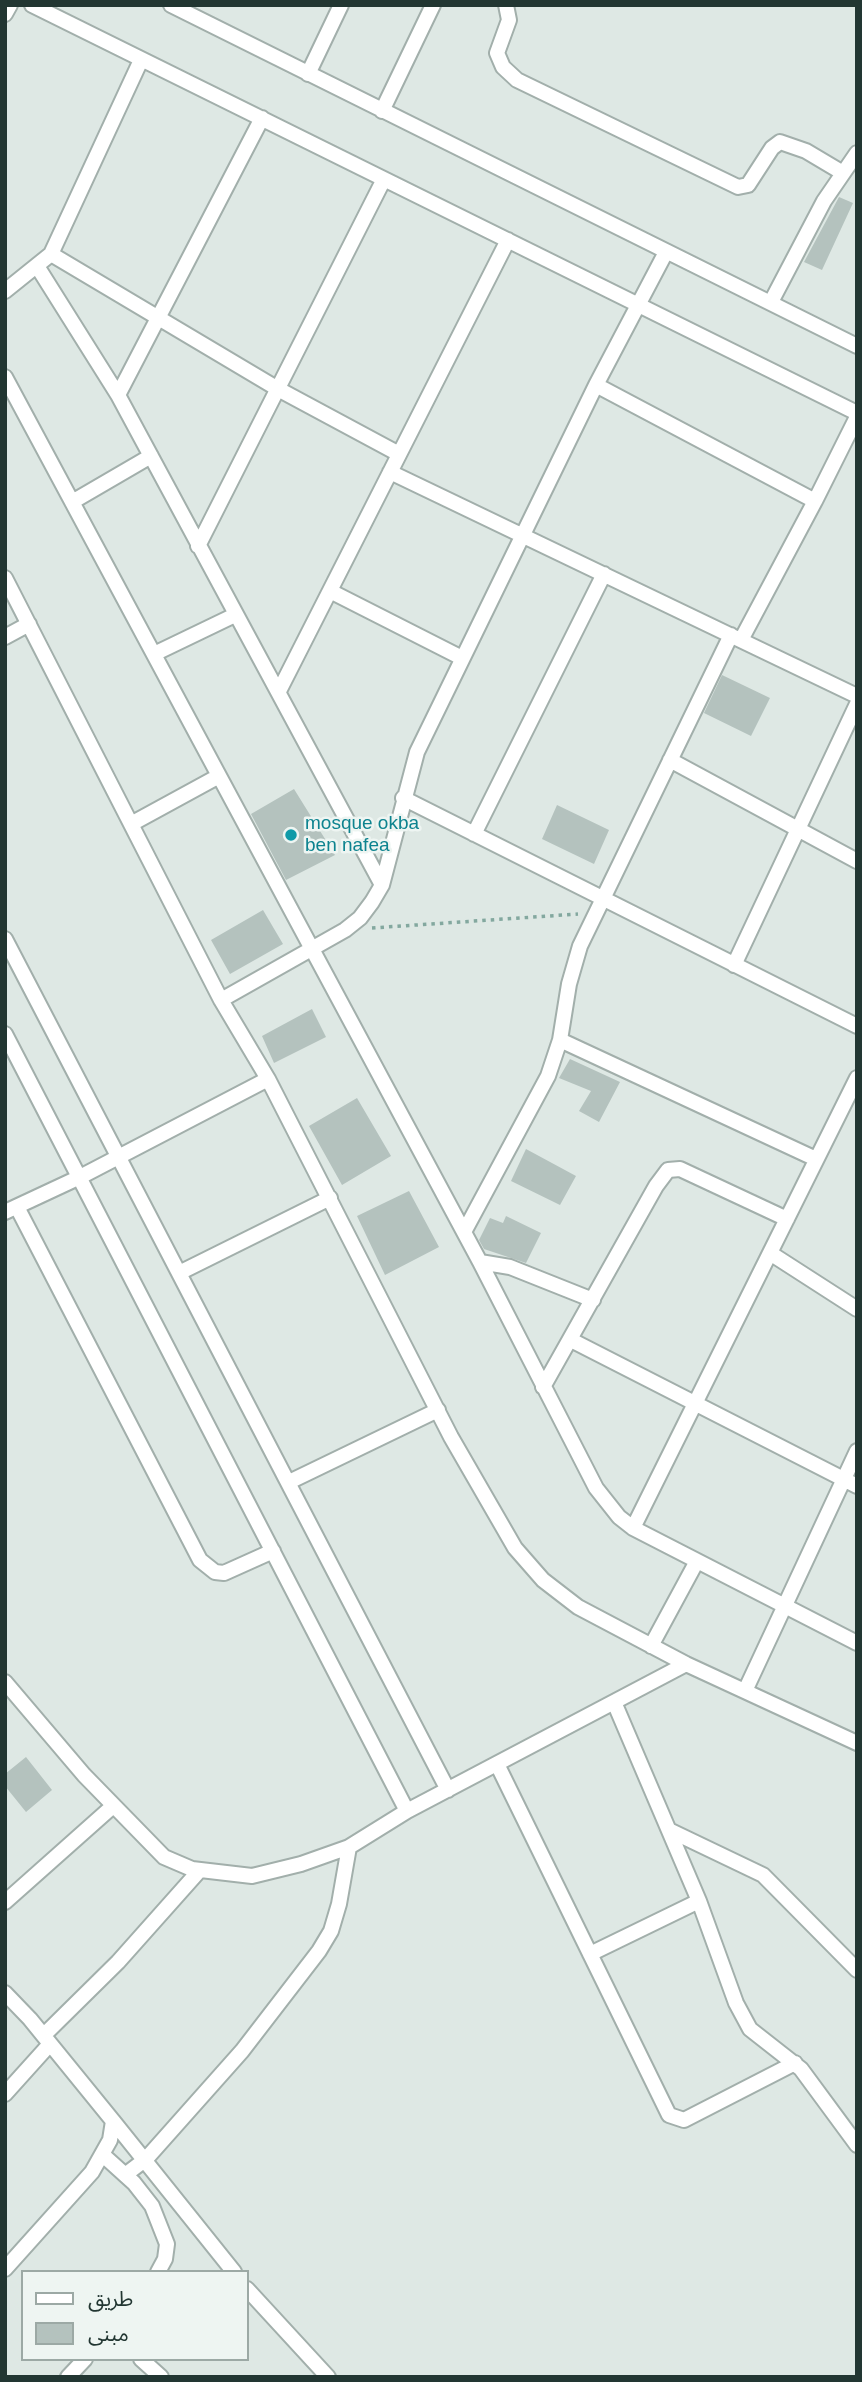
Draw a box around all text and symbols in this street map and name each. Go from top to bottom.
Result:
place label: mosque okba ben nafea [305,813,419,857]
marker: mosque okba ben nafea [283,827,299,843]
legend [21,2270,248,2361]
text: طريق [88,2287,133,2310]
text: مبنى [88,2322,129,2345]

